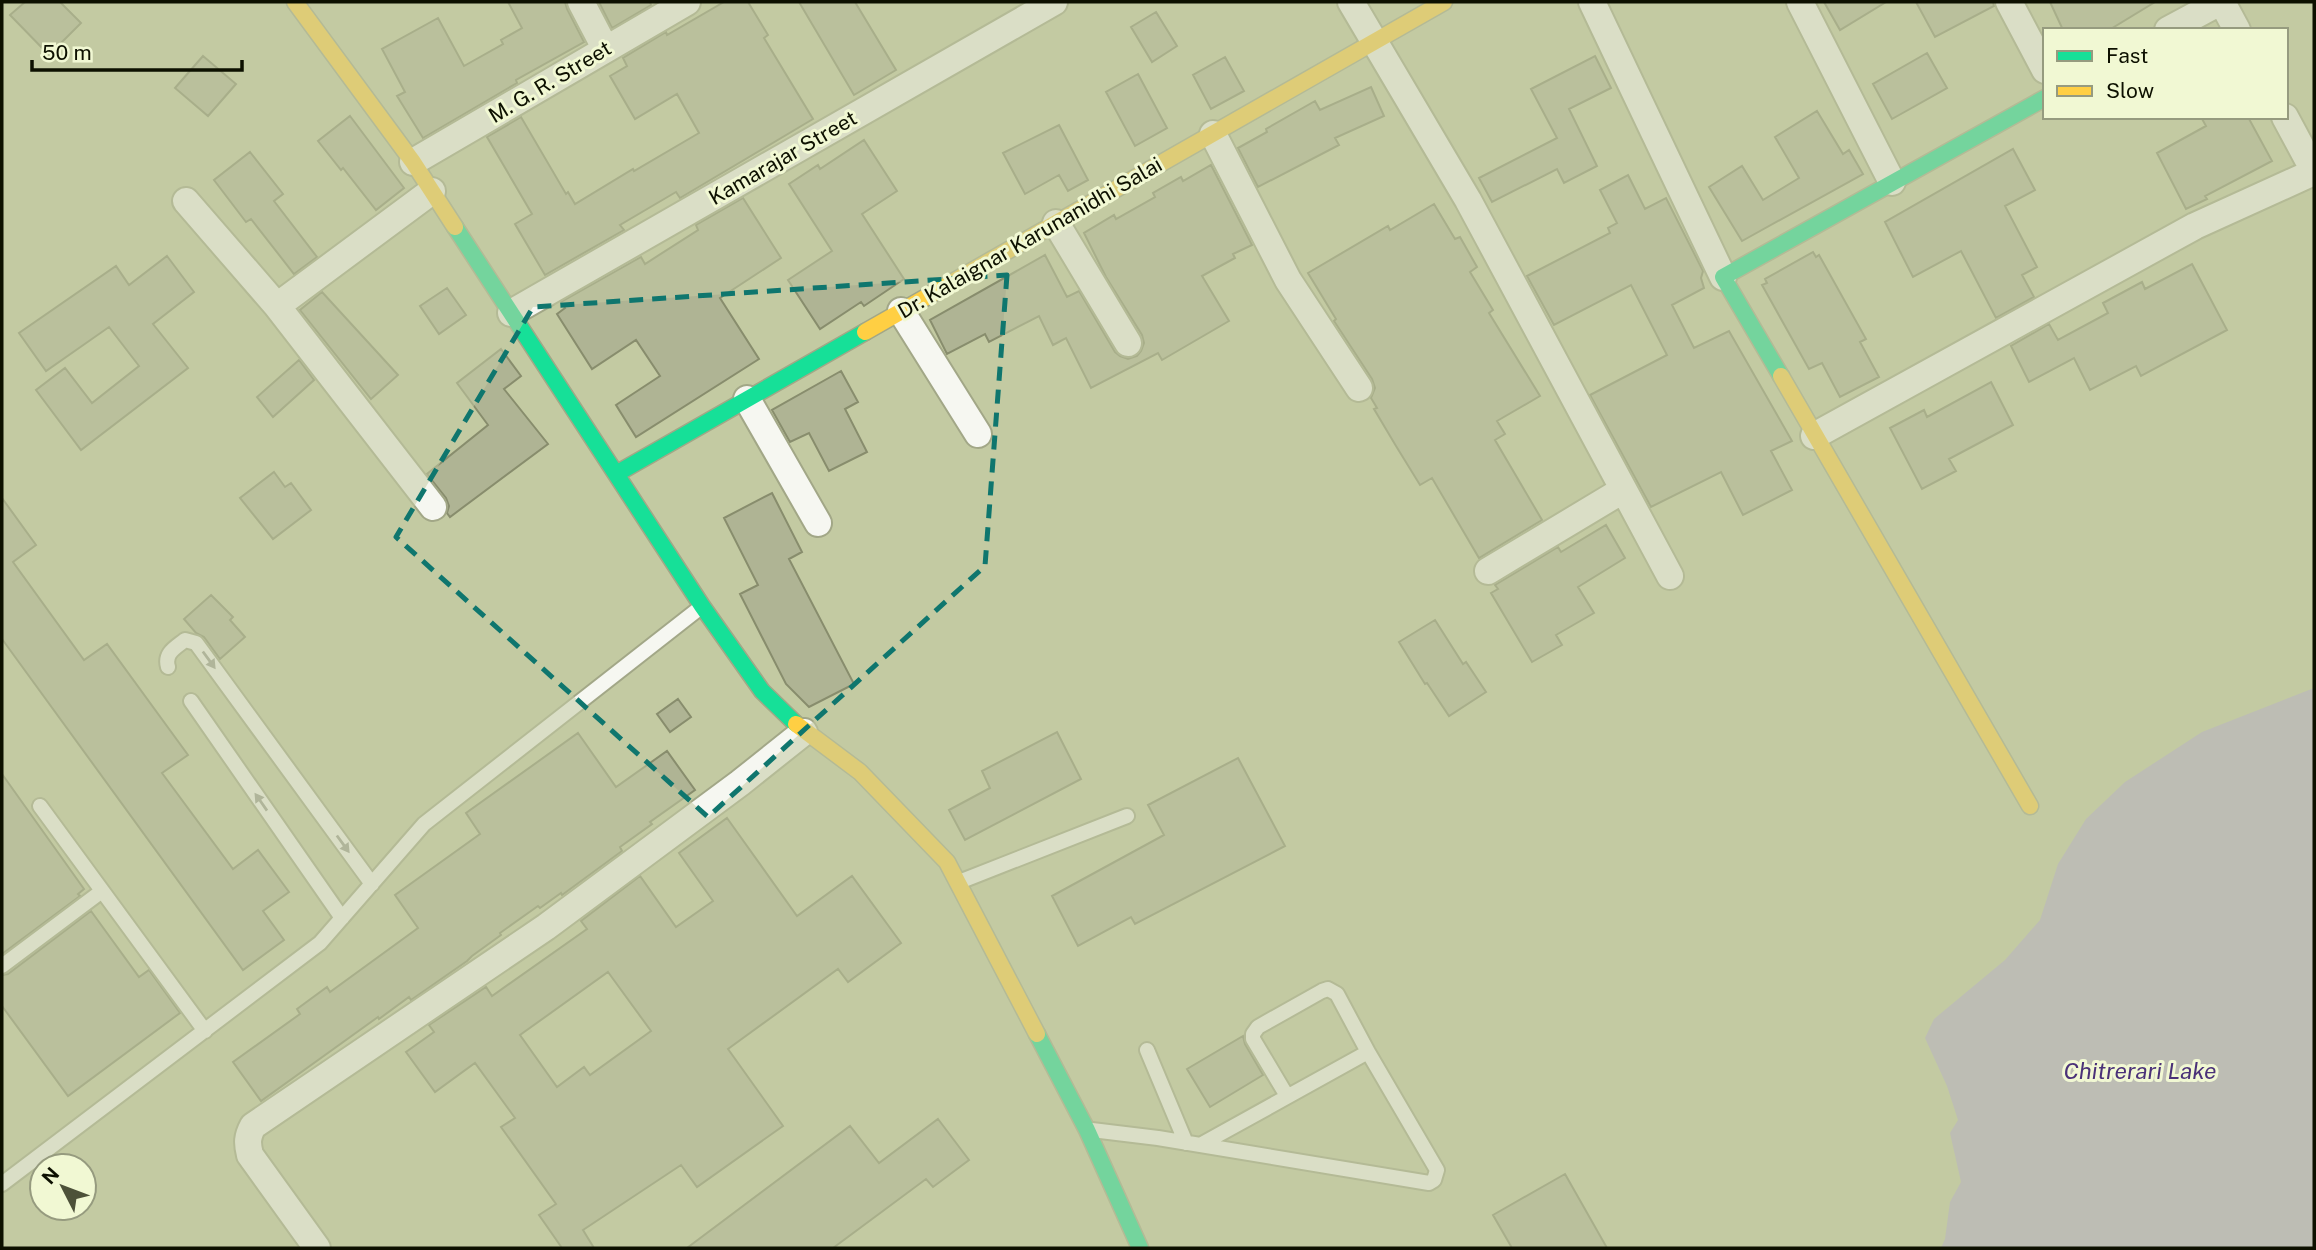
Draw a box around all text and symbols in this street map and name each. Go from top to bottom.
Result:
scale bar [32,28,242,72]
legend [2043,28,2288,119]
street label: M. G. R. Street [484,35,616,128]
text: 50 m [42,40,92,65]
text: Fast [2106,43,2148,68]
text: Slow [2106,78,2154,103]
street label: Kamarajar Street [704,105,861,210]
street label: Dr. Kalaignar Karunanidhi Salai [893,152,1166,324]
one-way arrow [201,651,215,669]
one-way arrow [254,793,268,811]
one-way arrow [335,835,349,853]
water label: Chitrerari Lake [2063,1057,2217,1084]
north arrow [28,1152,98,1222]
text: N [37,1163,64,1189]

